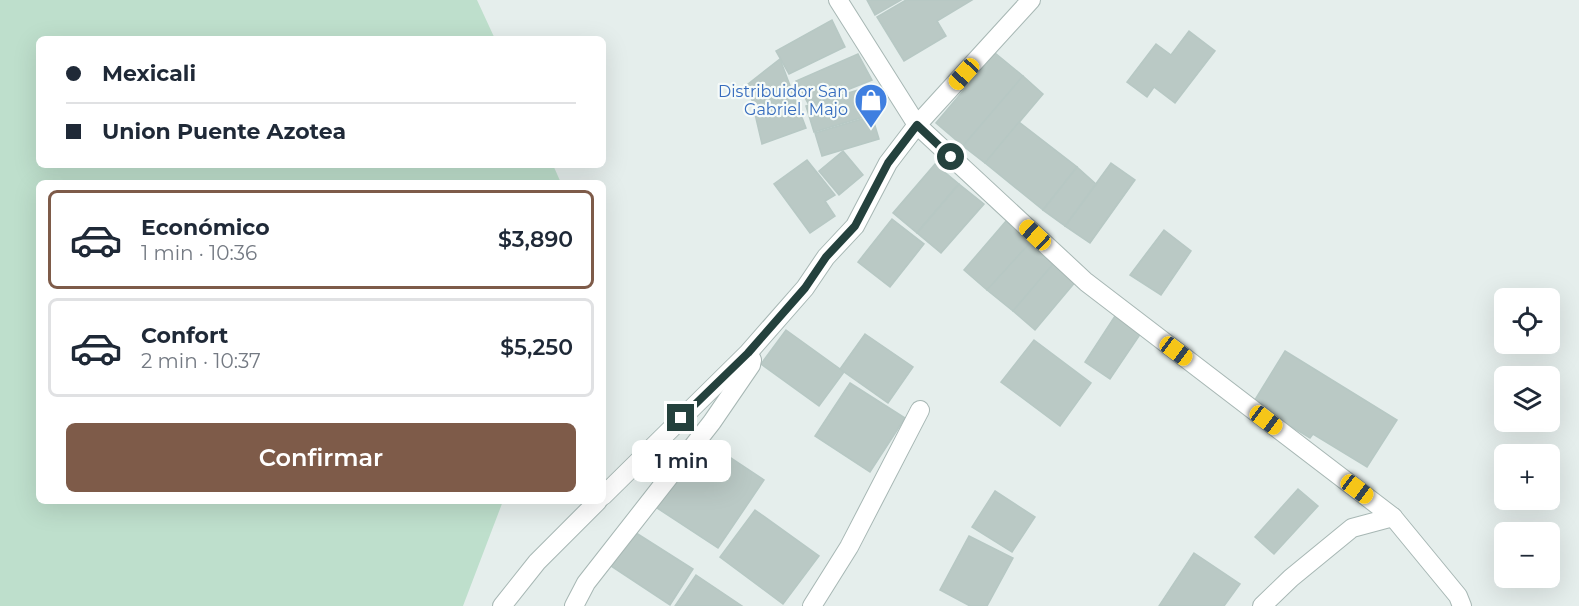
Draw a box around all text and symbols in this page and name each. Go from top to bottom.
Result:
car [945,55,983,93]
text: Mexicali [102,60,196,87]
place label: Distribuidor San Gabriel. Majo [718,82,848,119]
shop icon: Distribuidor San Gabriel. Majo [853,82,889,129]
text: Union Puente Azotea [102,118,346,145]
route start [937,143,964,170]
icon: car [69,213,123,267]
text: Económico [141,214,270,241]
car [1016,216,1054,254]
text: $3,890 [498,226,573,253]
text: 1 min · 10:36 [141,241,257,265]
map controls [1494,288,1560,588]
button: locate [1494,288,1560,354]
icon: car [69,321,123,375]
text: Confort [141,322,228,349]
car [1156,333,1196,369]
text: $5,250 [500,334,573,361]
text: 2 min · 10:37 [141,349,261,373]
button: layers [1494,366,1560,432]
car [1246,402,1286,438]
route end [667,404,694,431]
button: Confirmar [66,423,576,492]
callout: 1 min [632,439,730,481]
button: + [1494,444,1560,510]
text: 1 min [655,449,708,473]
car [1337,471,1377,507]
button: − [1494,522,1560,588]

